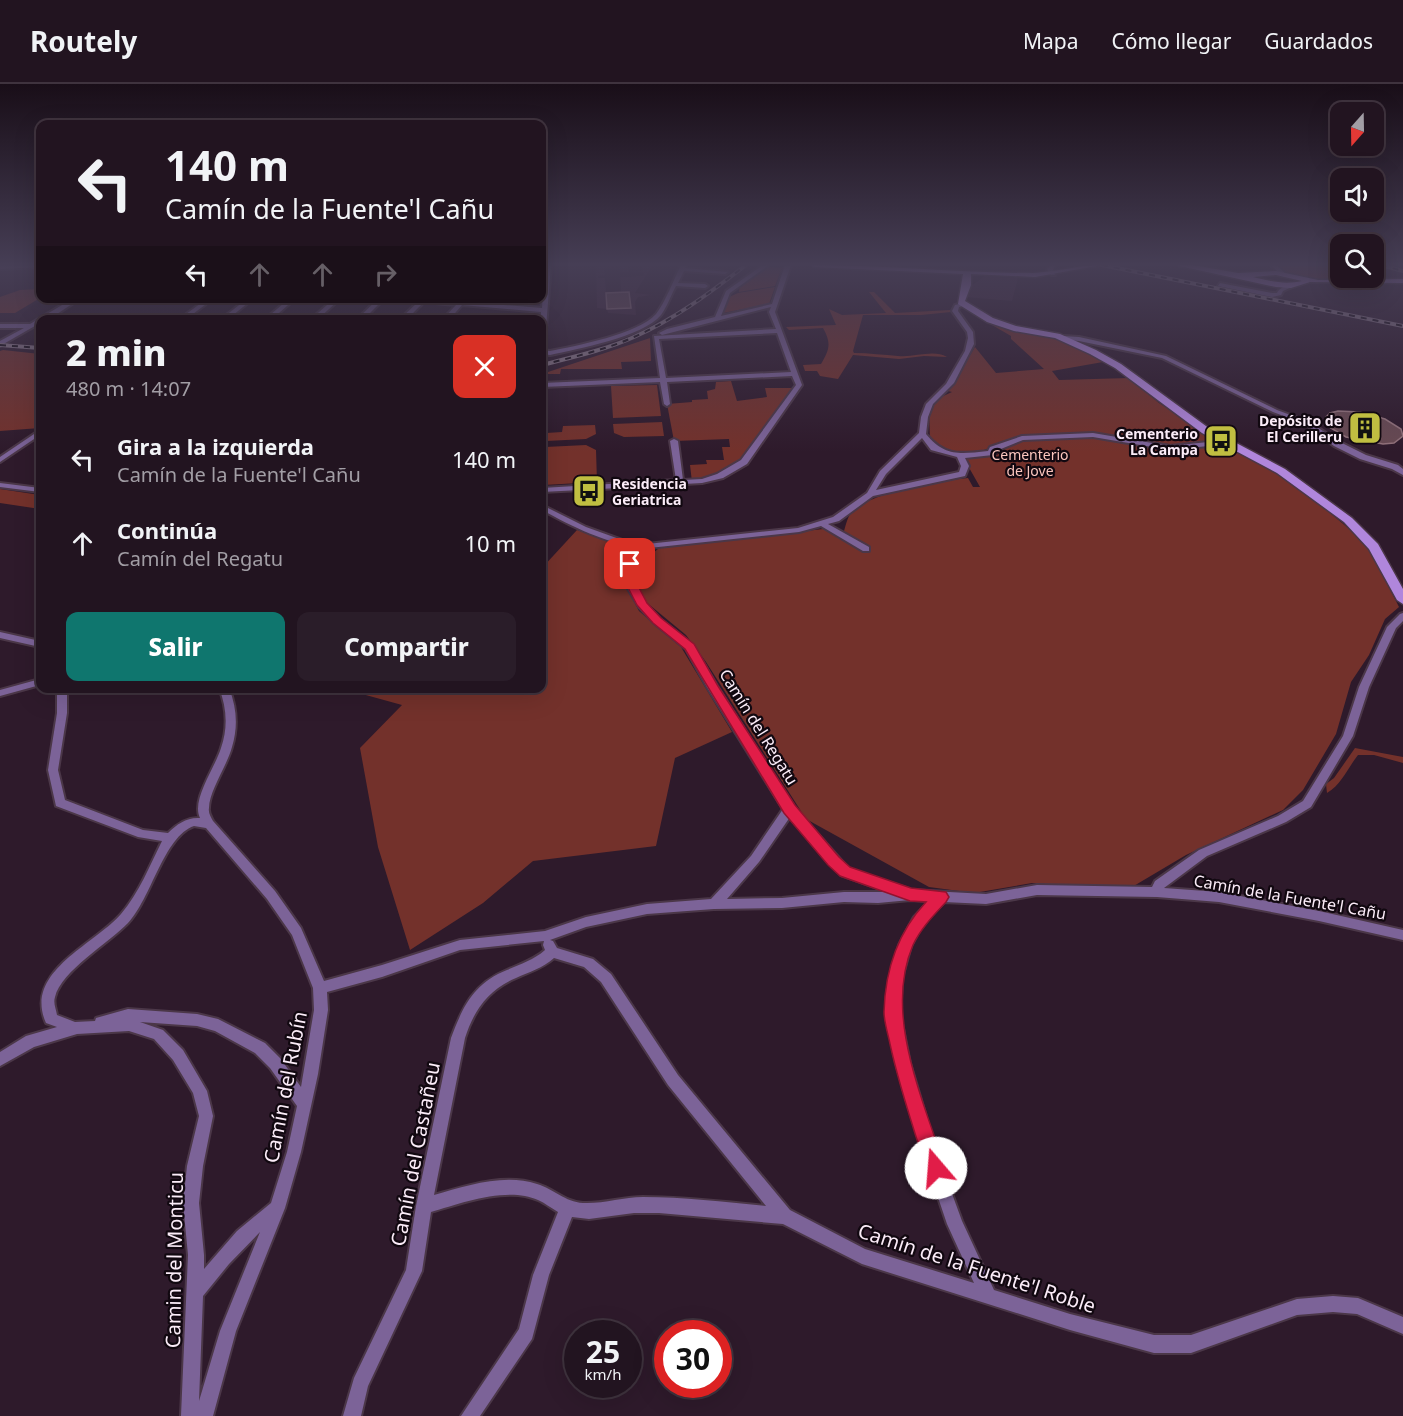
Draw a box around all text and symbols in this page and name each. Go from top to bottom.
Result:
text: Routely [30,22,137,60]
text: Mapa [1023,27,1078,55]
text: Cómo llegar [1111,27,1231,55]
text: Guardados [1264,27,1373,55]
north arrow [1330,102,1384,156]
map controls [1330,102,1384,288]
text: 140 m [165,136,289,193]
icon: left [66,144,144,222]
button: sound [1330,168,1384,222]
text: Camín de la Fuente'l Cañu [165,190,494,227]
button: search [1330,234,1384,288]
icon: left [180,258,213,291]
icon: ahead [243,258,276,291]
icon: ahead [306,258,339,291]
icon: right [369,258,402,291]
text: 2 min [66,328,167,377]
button: close [453,335,516,398]
text: 480 m · 14:07 [66,375,191,402]
building icon: Depósito de El Cerilleru [1347,410,1383,446]
place label: Depósito de El Cerilleru [1259,411,1342,446]
bus stop icon: Cementerio La Campa [1203,423,1239,459]
place label: Cementerio La Campa [1116,424,1198,459]
text: Gira a la izquierda [117,431,314,461]
icon: left [66,443,99,476]
text: 140 m [452,444,516,474]
park label: Cementerio de Jove [991,445,1069,480]
text: Camín de la Fuente'l Cañu [117,461,361,488]
bus stop icon: Residencia Geriatrica [571,473,607,509]
place label: Residencia Geriatrica [612,474,687,509]
text: Continúa [117,515,217,545]
icon: ahead [66,527,99,560]
text: 10 m [465,528,516,558]
pin [604,538,655,589]
text: Camín del Regatu [117,545,283,572]
icon: arrive [613,547,646,580]
button: Salir [66,612,285,681]
button: Compartir [297,612,516,681]
street label: Camín del Regatu [714,665,804,789]
street label: Camín de la Fuente'l Cañu [1192,869,1388,925]
street label: Camín del Rubín [257,1009,313,1165]
street label: Camín del Castañeu [384,1060,446,1248]
position arrow [904,1136,968,1200]
street label: Camin del Monticu [159,1172,189,1348]
street label: Camín de la Fuente'l Roble [855,1217,1099,1319]
speed limit sign: 30 [654,1320,732,1398]
text: 25 [586,1331,620,1372]
text: km/h [585,1364,621,1384]

